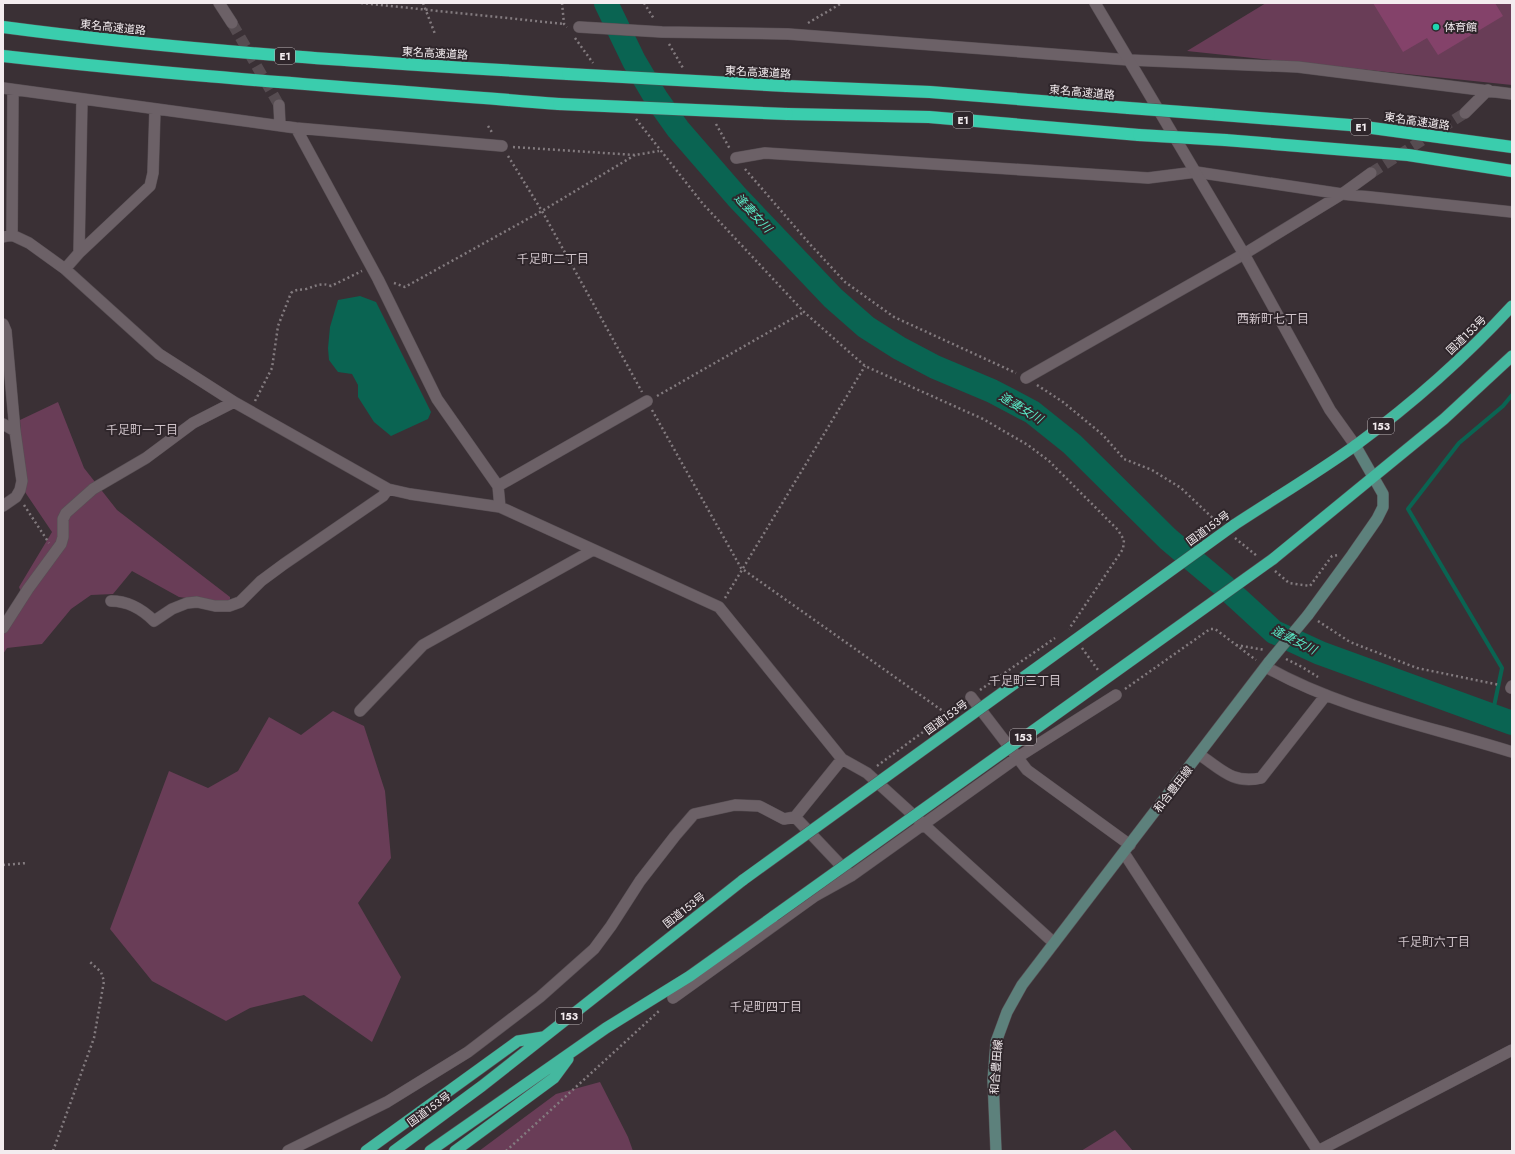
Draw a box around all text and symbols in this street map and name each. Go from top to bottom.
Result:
street label: 東名高速道路 [79,16,147,38]
place label: 体育館 [1444,19,1477,35]
marker: 体育館 [1431,22,1441,32]
street label: 東名高速道路 [402,43,468,63]
road number: E1 [275,48,295,64]
street label: 東名高速道路 [725,62,791,82]
street label: 東名高速道路 [1048,81,1116,103]
street label: 東名高速道路 [1383,108,1451,134]
road number: E1 [953,112,973,128]
road number: E1 [1351,119,1371,135]
water label: 逢妻女川 [730,189,777,238]
district label: 千足町二丁目 [517,250,589,268]
district label: 西新町七丁目 [1237,310,1309,328]
street label: 国道153号 [1442,312,1490,358]
water label: 逢妻女川 [996,388,1048,429]
road number: 153 [1368,418,1394,434]
district label: 千足町一丁目 [106,421,178,439]
street label: 国道153号 [1183,507,1233,549]
water label: 逢妻女川 [1269,621,1321,660]
district label: 千足町三丁目 [989,672,1061,690]
street label: 国道153号 [921,696,971,738]
road number: 153 [1010,729,1036,745]
street label: 和合豊田線 [1150,762,1196,816]
street label: 国道153号 [659,888,709,932]
district label: 千足町六丁目 [1398,933,1470,951]
district label: 千足町四丁目 [730,998,802,1016]
road number: 153 [556,1008,582,1024]
street label: 和合豊田線 [986,1039,1006,1095]
street label: 国道153号 [404,1088,454,1130]

